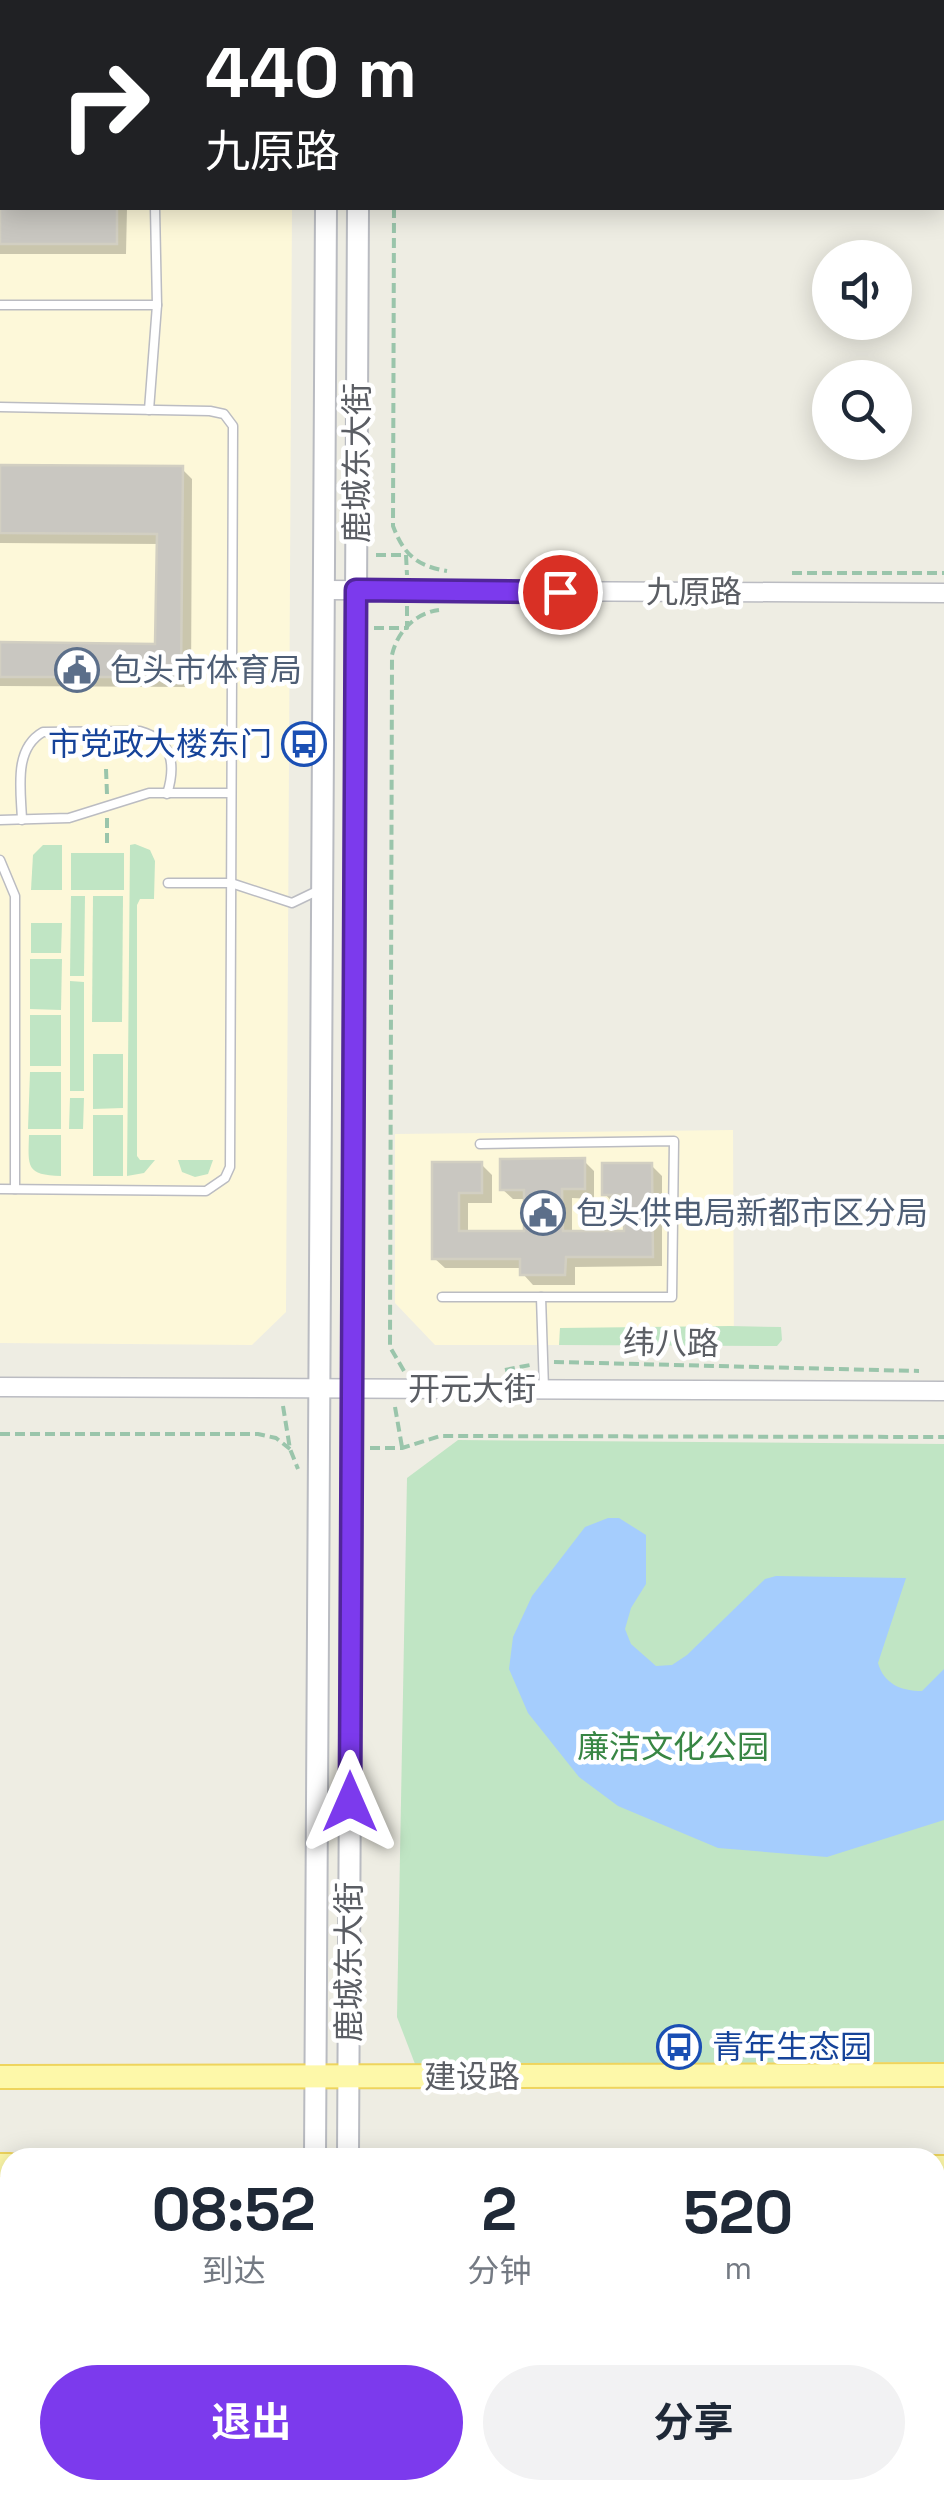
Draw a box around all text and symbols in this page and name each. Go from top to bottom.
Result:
text: 440 m [205,28,417,117]
icon: right [40,40,170,170]
text: 九原路 [205,123,340,180]
map controls [812,240,912,460]
button: sound [812,240,912,340]
button: search [812,360,912,460]
street label: 鹿城东大街 [337,383,377,543]
pin [518,550,603,635]
icon: arrive [533,565,588,620]
street label: 九原路 [646,572,742,612]
public building icon: 包头市体育局 [54,647,100,693]
place label: 包头市体育局 [110,650,302,690]
bus stop icon: 市党政大楼东门 [281,721,327,767]
place label: 市党政大楼东门 [48,724,272,764]
public building icon: 包头供电局新都市区分局 [520,1190,566,1236]
place label: 包头供电局新都市区分局 [576,1193,928,1233]
street label: 纬八路 [623,1322,719,1364]
street label: 开元大街 [408,1369,536,1409]
park label: 廉洁文化公园 [577,1727,769,1767]
position arrow [298,1750,402,1854]
street label: 鹿城东大街 [329,1882,369,2042]
bus stop icon: 青年生态园 [656,2024,702,2070]
place label: 青年生态园 [712,2027,872,2067]
street label: 建设路 [424,2057,520,2097]
text: 08:52 [152,2171,316,2248]
text: 2 [482,2171,517,2248]
text: 520 [683,2174,793,2251]
text: m [724,2248,752,2288]
text: 到达 [202,2251,266,2291]
text: 分钟 [467,2251,531,2291]
button: 退出 [40,2365,463,2480]
button: 分享 [483,2365,905,2480]

